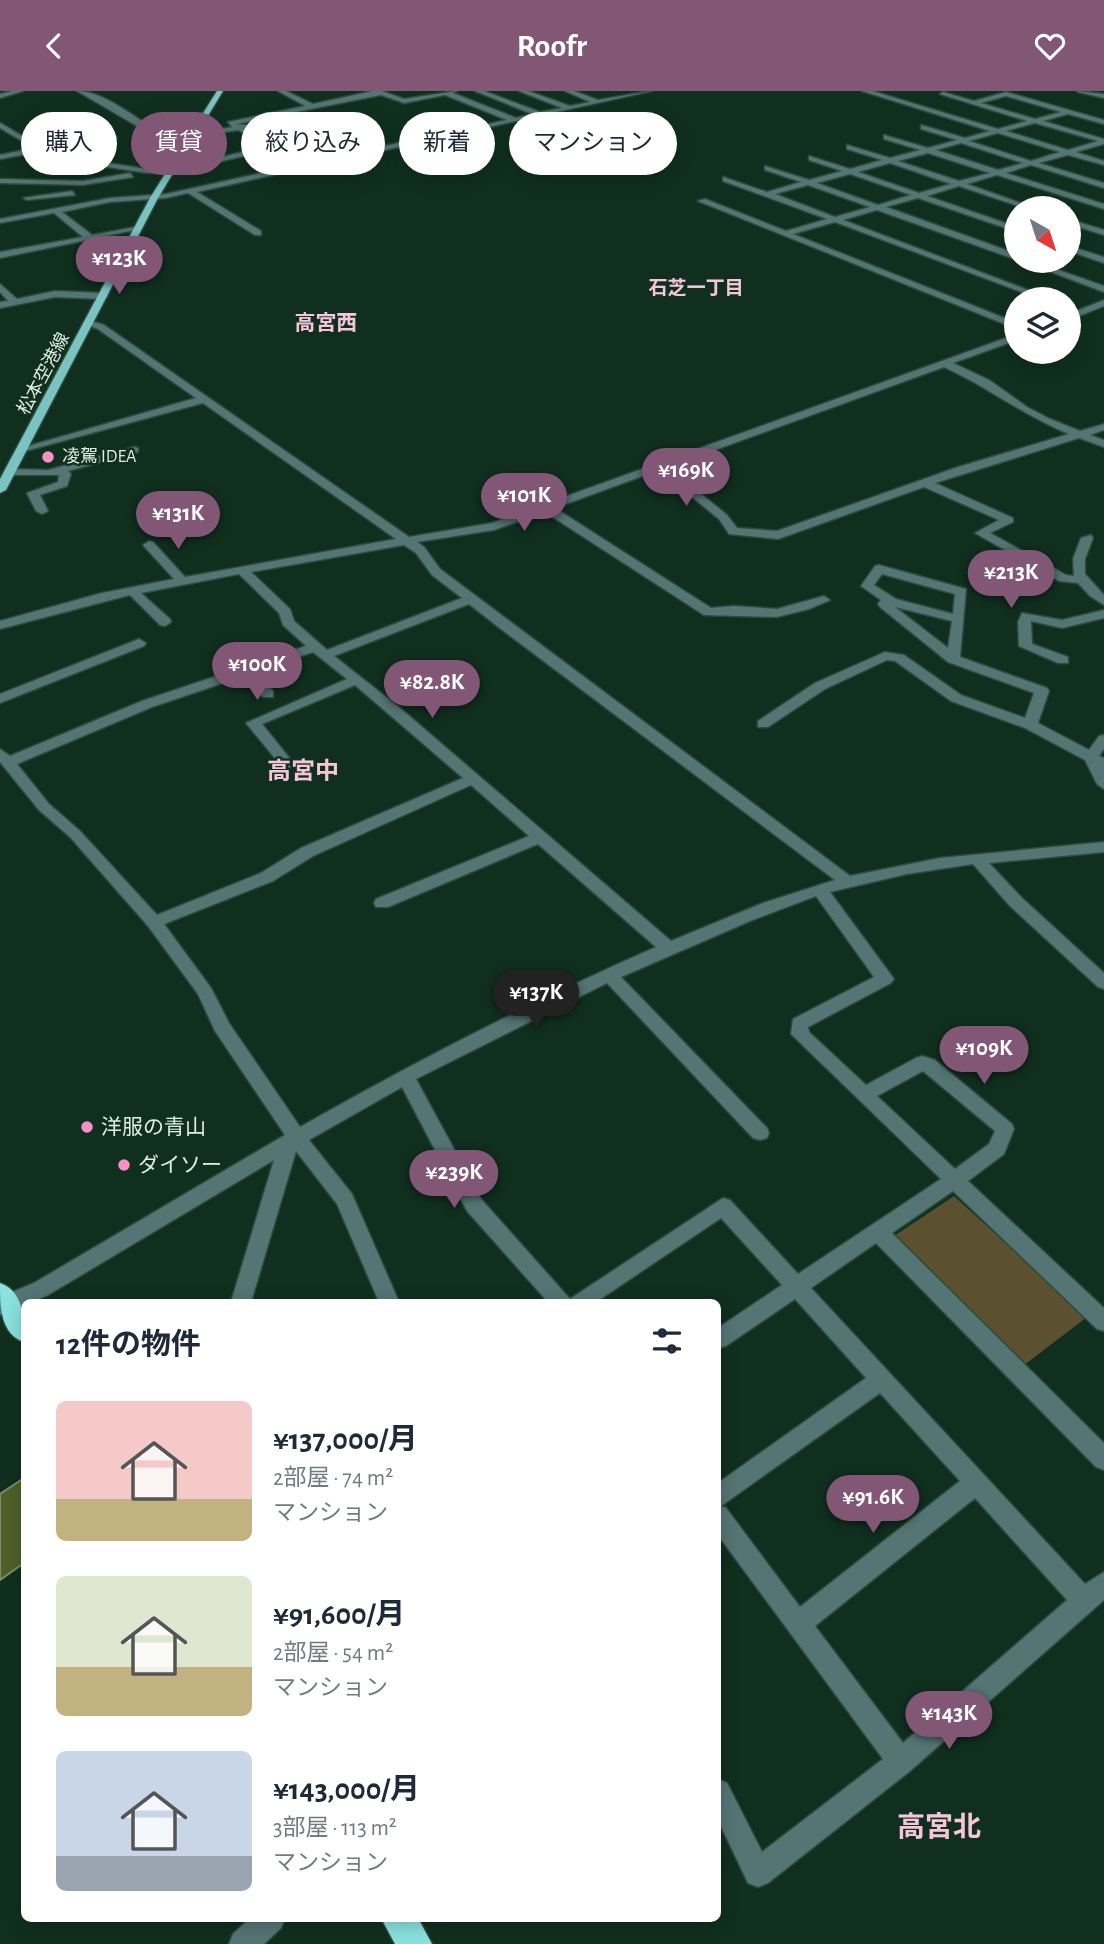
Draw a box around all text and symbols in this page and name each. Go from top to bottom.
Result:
icon: back [35,27,73,65]
icon: heart [1031,27,1069,65]
text: Roofr [517,30,587,62]
chip: 購入 [21,112,117,175]
chip: 賃貸 [131,112,227,175]
chip: 絞り込み [241,112,385,175]
chip: 新着 [399,112,495,175]
chip: マンション [509,112,677,175]
north arrow [1004,196,1082,273]
map controls [1004,196,1081,364]
pin: ¥123K [70,237,168,296]
text: ¥123K [92,247,146,270]
district label: 石芝一丁目 [648,278,744,298]
button: layers [1004,287,1081,364]
district label: 高宮西 [295,312,358,334]
street label: 松本空港線 [13,329,73,418]
place label: 凌駕 IDEA [62,447,137,466]
marker: 凌駕 IDEA [40,449,56,465]
pin: ¥169K [637,449,735,508]
text: ¥169K [658,459,714,482]
pin: ¥101K [475,473,573,533]
text: ¥101K [497,484,551,507]
pin: ¥131K [129,491,227,551]
text: ¥131K [152,502,204,525]
pin: ¥213K [962,551,1060,610]
text: ¥213K [984,561,1038,584]
pin: ¥100K [208,643,306,702]
text: ¥100K [228,653,286,676]
pin: ¥82.8K [375,661,489,720]
text: ¥82.8K [400,671,464,694]
district label: 高宮中 [267,758,339,784]
pin: ¥137K [487,971,585,1030]
text: ¥137K [509,981,563,1004]
pin: ¥109K [935,1027,1033,1086]
text: ¥109K [956,1037,1012,1060]
place label: 洋服の青山 [101,1116,206,1138]
marker: 洋服の青山 [79,1119,95,1135]
pin: ¥239K [405,1151,503,1210]
place label: ダイソー [138,1154,222,1176]
marker: ダイソー [116,1157,132,1173]
text: ¥239K [425,1161,483,1184]
icon: filters [648,1322,686,1360]
text: 12件の物件 [56,1330,201,1360]
text: ¥137,000/月 [273,1425,418,1455]
icon: home [112,1429,196,1513]
text: 2部屋 · 74 m² [273,1467,393,1490]
pin: ¥91.6K [816,1475,930,1535]
text: ¥91.6K [842,1486,904,1509]
text: マンション [273,1502,388,1525]
text: ¥91,600/月 [273,1600,405,1630]
icon: home [112,1604,196,1688]
text: 2部屋 · 54 m² [273,1642,393,1665]
text: マンション [273,1677,388,1700]
pin: ¥143K [900,1691,998,1751]
text: ¥143K [921,1702,977,1725]
text: ¥143,000/月 [273,1775,420,1805]
icon: home [112,1779,196,1863]
district label: 高宮北 [897,1812,981,1842]
text: 3部屋 · 113 m² [273,1817,397,1840]
text: マンション [273,1852,388,1875]

